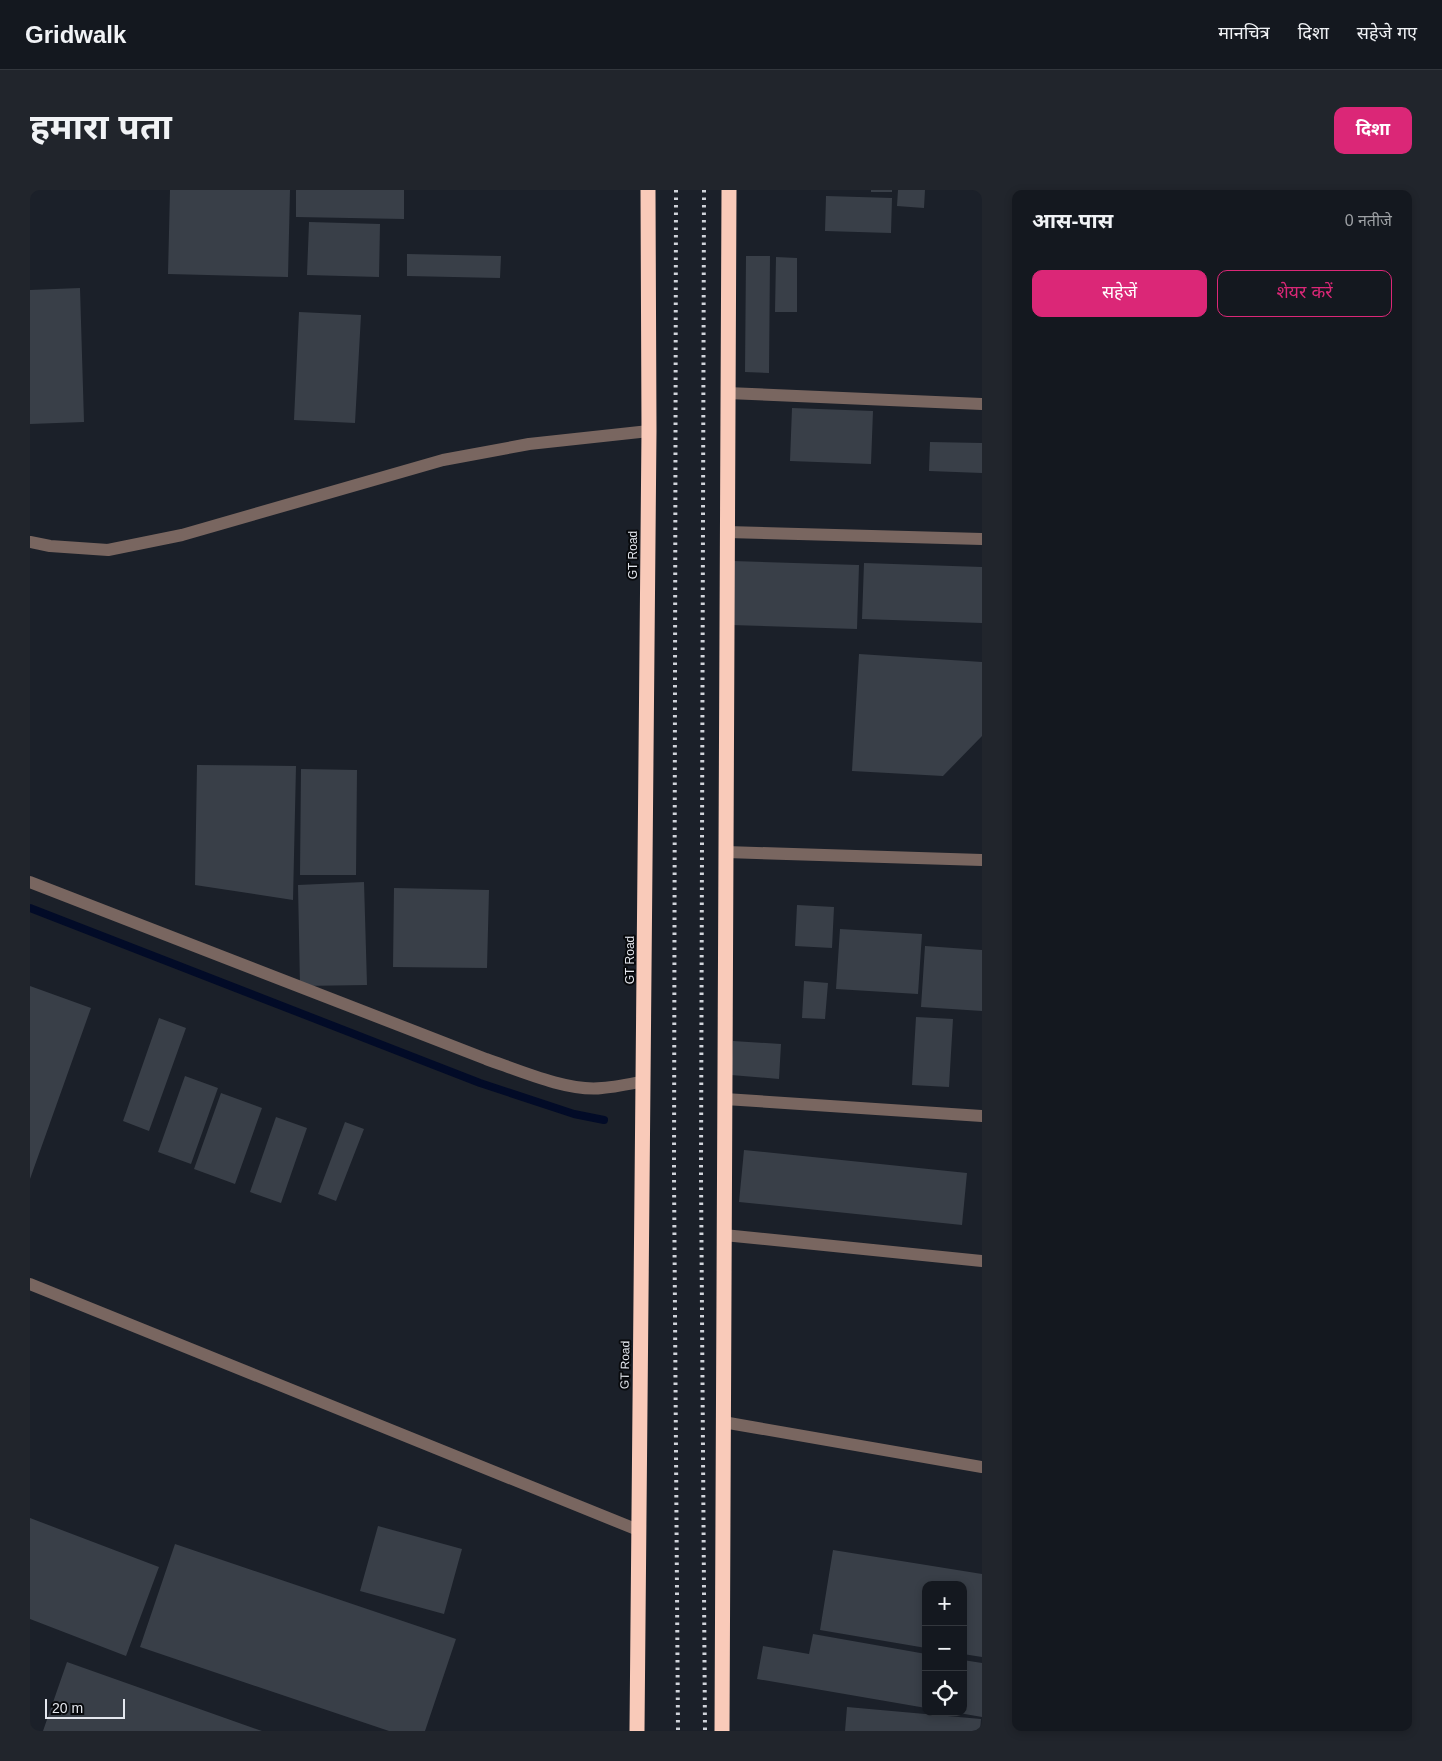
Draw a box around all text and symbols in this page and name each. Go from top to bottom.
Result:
text: Gridwalk [25,21,126,48]
text: मानचित्र [1218,23,1270,43]
text: दिशा [1298,23,1329,43]
text: सहेजे गए [1357,23,1417,43]
text: हमारा पता [30,107,172,146]
button: दिशा [1334,107,1412,154]
text: आस-पास [1032,209,1113,232]
text: 0 नतीजे [1345,212,1392,229]
button: सहेजें [1032,270,1207,317]
button: शेयर करें [1217,270,1392,317]
street label: GT Road [626,531,640,579]
street label: GT Road [623,936,637,984]
street label: GT Road [618,1341,632,1389]
map controls [922,1581,967,1716]
button: + [922,1581,967,1626]
button: − [922,1626,967,1671]
button: locate [922,1671,967,1716]
scale bar [45,1696,125,1719]
text: 20 m [52,1700,83,1716]

